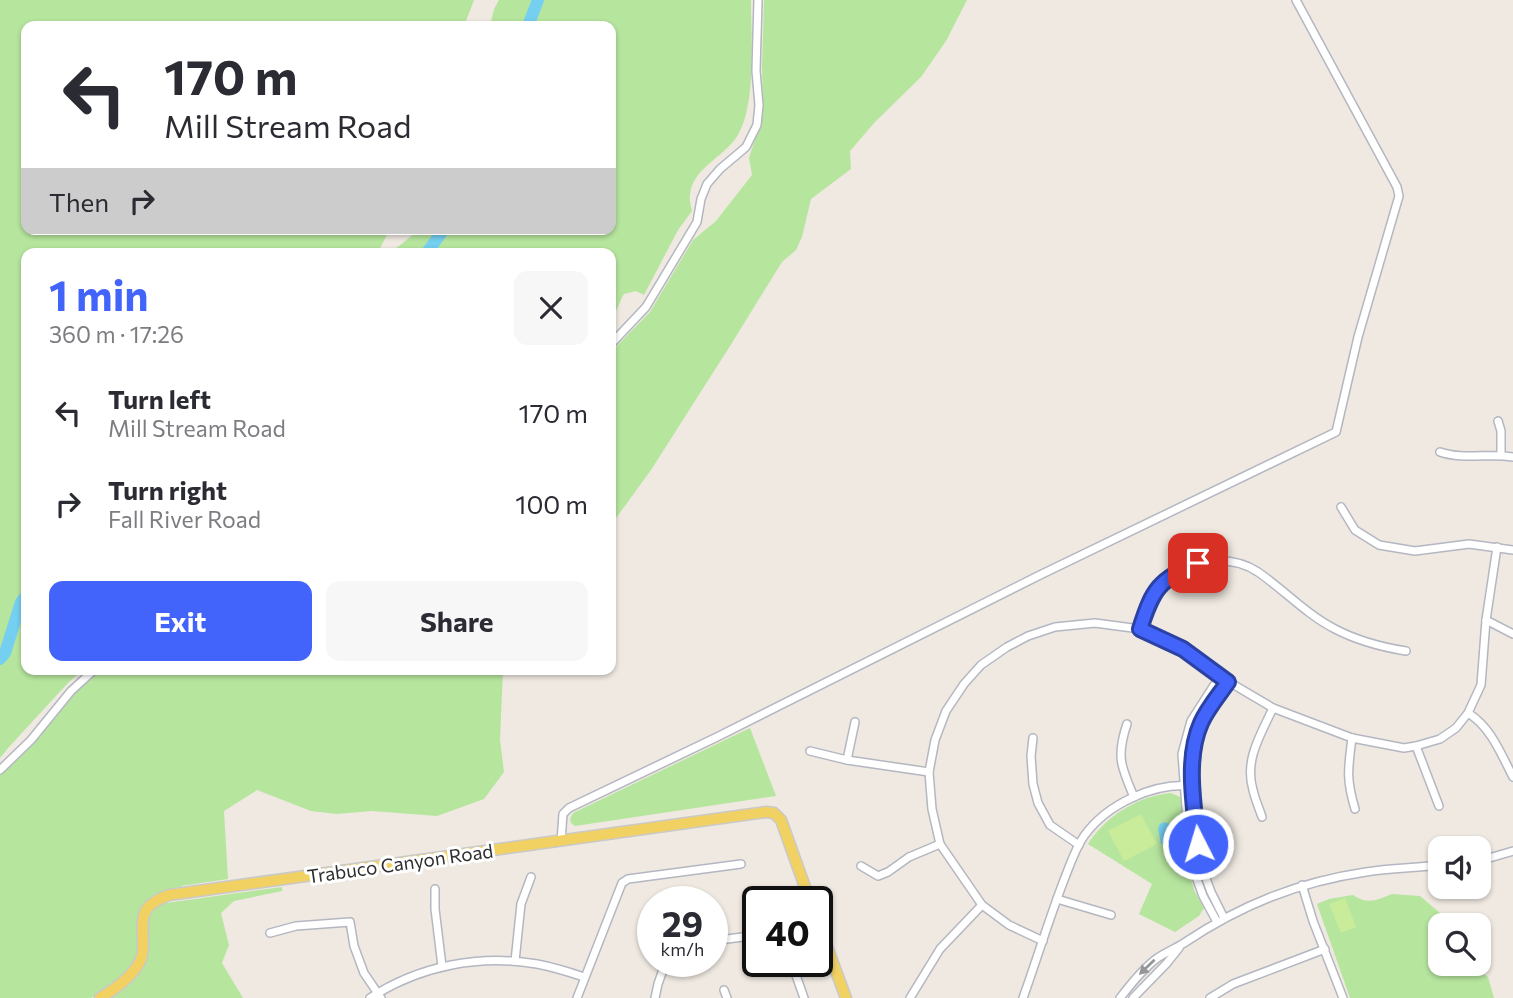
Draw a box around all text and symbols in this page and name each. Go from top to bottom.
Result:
text: 170 m [164,45,297,105]
icon: left [49,49,140,140]
text: Mill Stream Road [164,105,411,145]
icon: right [123,182,161,220]
text: Then [49,186,109,217]
text: 1 min [49,268,149,320]
button: close [514,271,588,345]
text: 360 m · 17:26 [49,320,184,348]
text: Turn left [108,383,211,414]
icon: left [49,394,87,432]
text: 170 m [519,397,588,428]
text: Mill Stream Road [108,414,286,442]
text: Turn right [108,474,227,505]
icon: right [49,485,87,523]
text: 100 m [515,488,588,519]
text: Fall River Road [108,505,261,533]
pin [1168,533,1228,593]
icon: arrive [1179,544,1217,582]
button: Exit [49,581,312,661]
button: Share [326,581,588,661]
position arrow [1161,807,1235,881]
map controls [1428,836,1491,976]
button: sound [1428,836,1491,899]
street label: Trabuco Canyon Road [306,839,494,887]
speed limit sign: 40 [742,886,833,977]
text: 29 [662,901,703,944]
button: search [1428,913,1491,976]
text: km/h [661,938,704,960]
one-way arrow [1139,959,1156,976]

